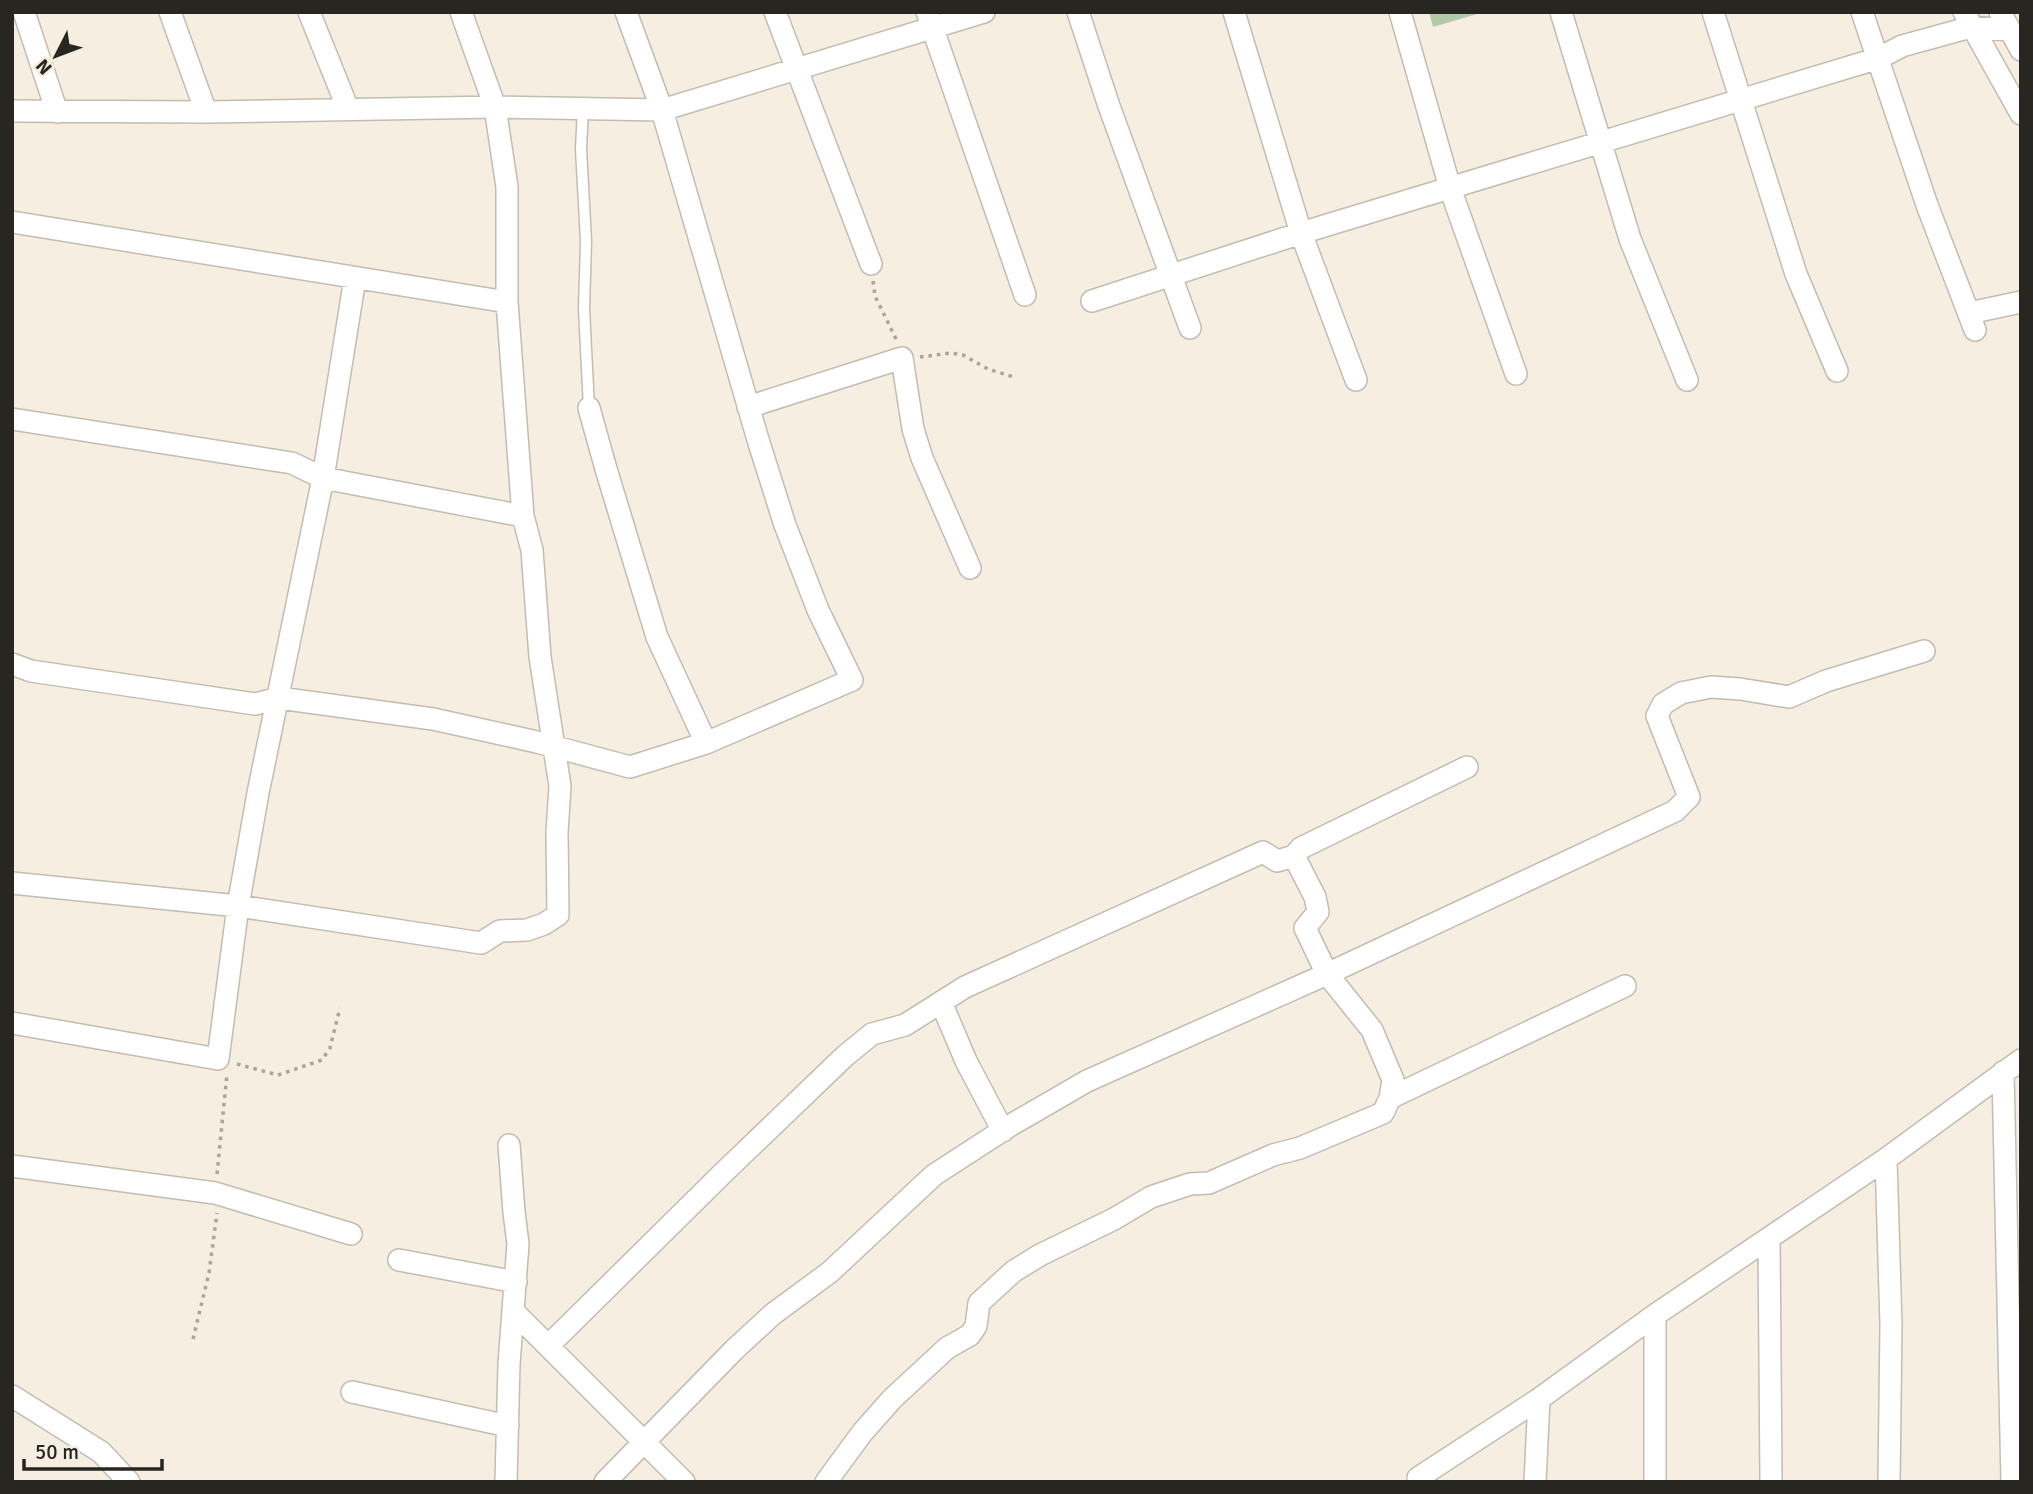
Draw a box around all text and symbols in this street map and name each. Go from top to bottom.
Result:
north arrow [21,21,91,91]
text: N [31,54,57,80]
scale bar [24,1428,163,1472]
text: 50 m [35,1439,79,1465]

